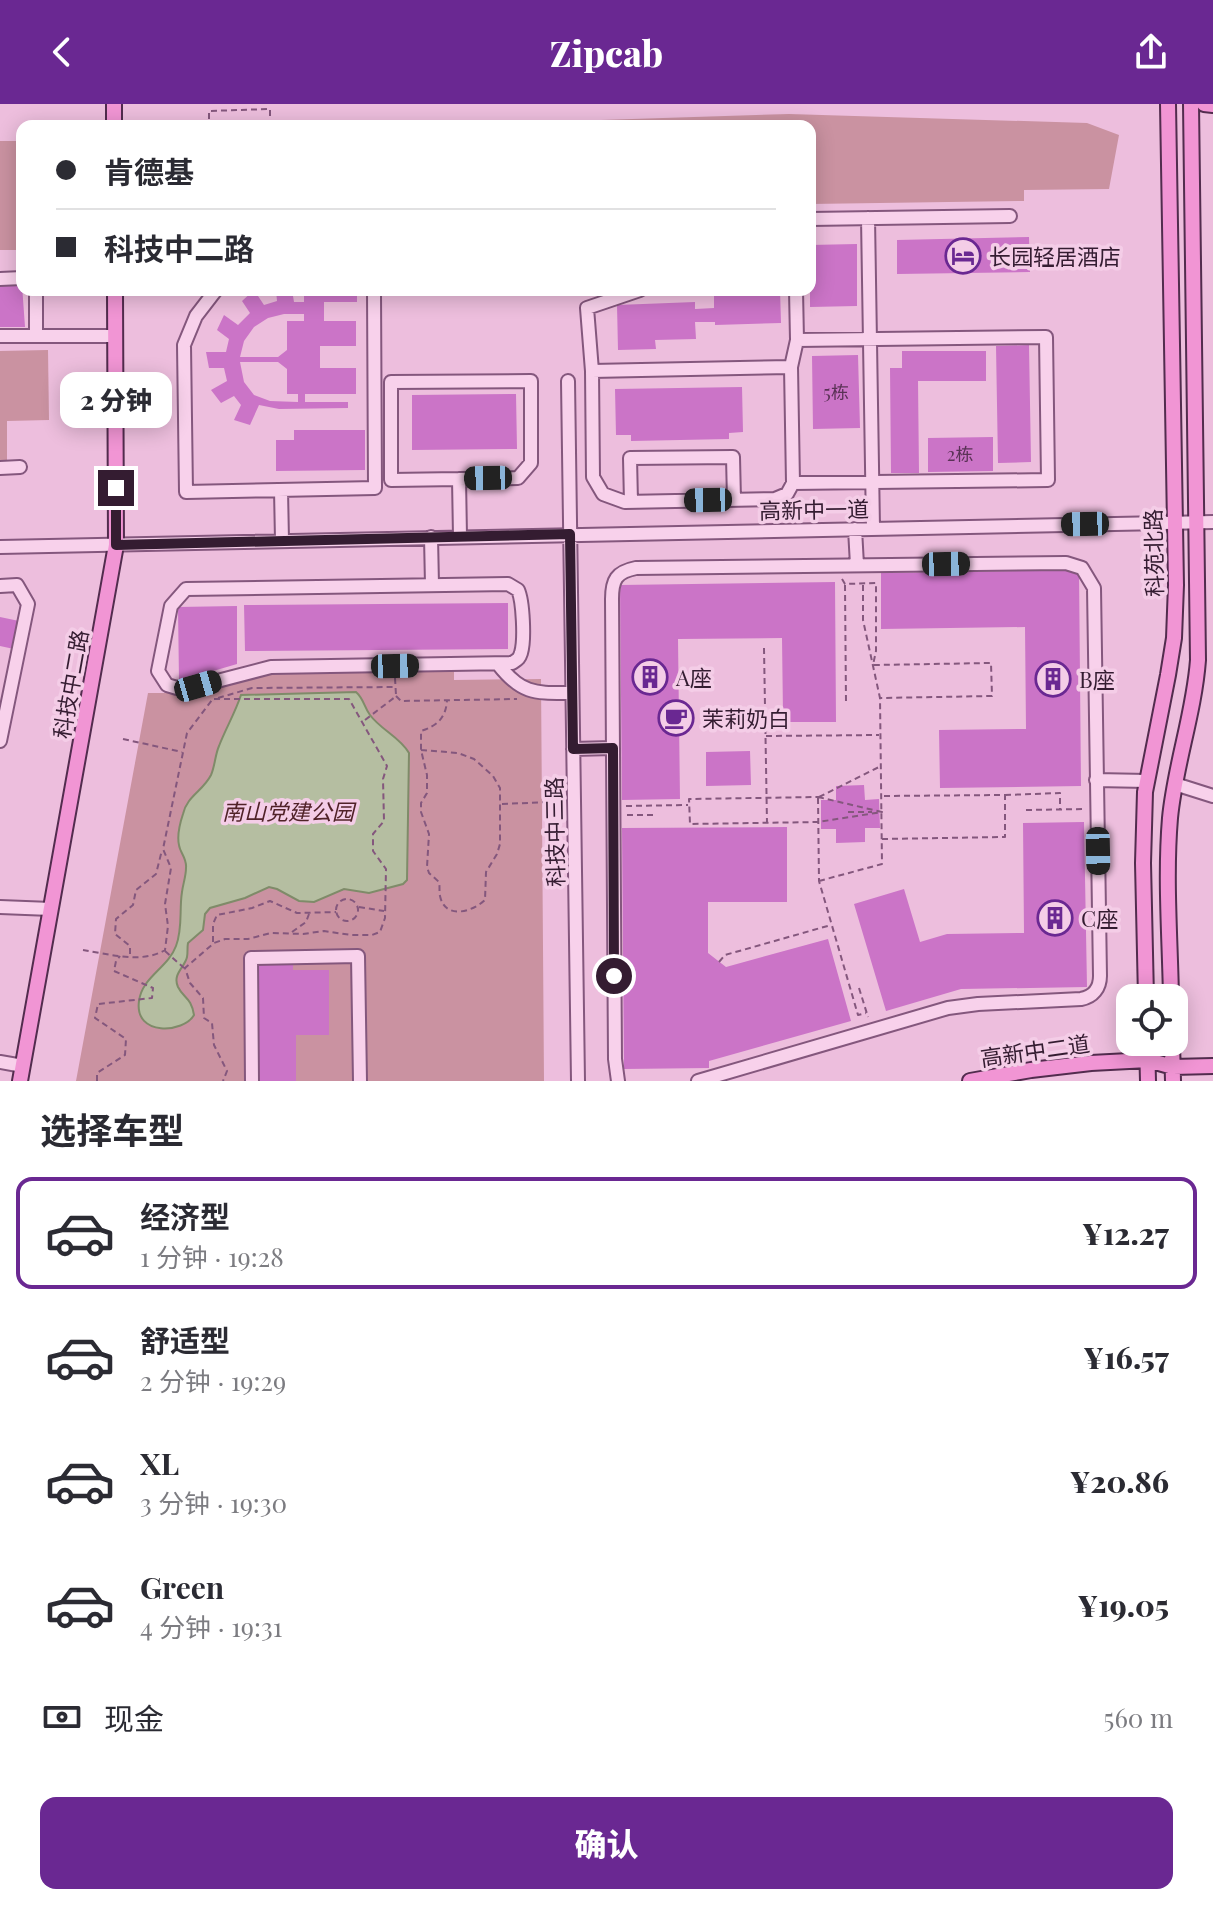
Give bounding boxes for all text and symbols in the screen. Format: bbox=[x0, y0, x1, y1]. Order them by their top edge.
text: Zipcab bbox=[550, 28, 663, 76]
icon: back bbox=[40, 30, 84, 74]
icon: share bbox=[1129, 30, 1173, 74]
text: 肯德基 bbox=[104, 151, 194, 191]
text: 科技中二路 bbox=[104, 228, 254, 268]
hotel icon: 长园轻居酒店 bbox=[944, 237, 982, 275]
place label: 长园轻居酒店 bbox=[989, 241, 1121, 271]
callout: 2 分钟 bbox=[60, 372, 172, 428]
house number: 5栋 bbox=[823, 380, 849, 404]
text: 2 分钟 bbox=[80, 382, 152, 417]
house number: 2栋 bbox=[947, 442, 973, 466]
car bbox=[464, 466, 512, 490]
route end bbox=[98, 470, 134, 506]
car bbox=[684, 488, 732, 512]
street label: 高新中一道 bbox=[759, 493, 869, 525]
street label: 科苑北路 bbox=[1137, 509, 1169, 597]
car bbox=[1061, 512, 1109, 536]
car bbox=[922, 552, 970, 576]
street label: 科技中二路 bbox=[46, 627, 94, 741]
car bbox=[371, 654, 419, 678]
building icon: A座 bbox=[631, 658, 669, 696]
building icon: B座 bbox=[1034, 660, 1072, 698]
place label: A座 bbox=[675, 662, 712, 692]
place label: B座 bbox=[1079, 664, 1115, 694]
car bbox=[172, 668, 224, 704]
cafe icon: 茉莉奶白 bbox=[657, 699, 695, 737]
place label: 茉莉奶白 bbox=[702, 703, 790, 733]
street label: 科技中三路 bbox=[538, 777, 570, 887]
park label: 南山党建公园 bbox=[222, 796, 357, 826]
car bbox=[1086, 827, 1110, 875]
building icon: C座 bbox=[1036, 899, 1074, 937]
place label: C座 bbox=[1081, 903, 1118, 933]
route start bbox=[596, 958, 632, 994]
map controls bbox=[1116, 984, 1188, 1056]
button: locate bbox=[1116, 984, 1188, 1056]
street label: 高新中二道 bbox=[978, 1027, 1092, 1073]
text: 选择车型 bbox=[40, 1105, 184, 1153]
text: 经济型 bbox=[140, 1196, 230, 1236]
icon: car bbox=[44, 1197, 116, 1269]
text: ¥12.27 bbox=[1082, 1213, 1169, 1253]
text: 1 分钟 · 19:28 bbox=[140, 1239, 284, 1274]
text: 舒适型 bbox=[140, 1320, 230, 1360]
icon: car bbox=[44, 1321, 116, 1393]
text: ¥16.57 bbox=[1083, 1337, 1169, 1377]
text: 2 分钟 · 19:29 bbox=[140, 1363, 286, 1398]
text: XL bbox=[140, 1443, 179, 1483]
icon: car bbox=[44, 1445, 116, 1517]
text: ¥20.86 bbox=[1070, 1461, 1169, 1501]
text: 3 分钟 · 19:30 bbox=[140, 1485, 287, 1520]
text: Green bbox=[140, 1567, 224, 1607]
icon: car bbox=[44, 1569, 116, 1641]
text: ¥19.05 bbox=[1077, 1585, 1169, 1625]
text: 4 分钟 · 19:31 bbox=[140, 1609, 282, 1644]
icon: cash bbox=[40, 1695, 84, 1739]
text: 现金 bbox=[104, 1698, 164, 1738]
text: 560 m bbox=[1104, 1700, 1173, 1735]
button: 确认 bbox=[40, 1797, 1173, 1889]

